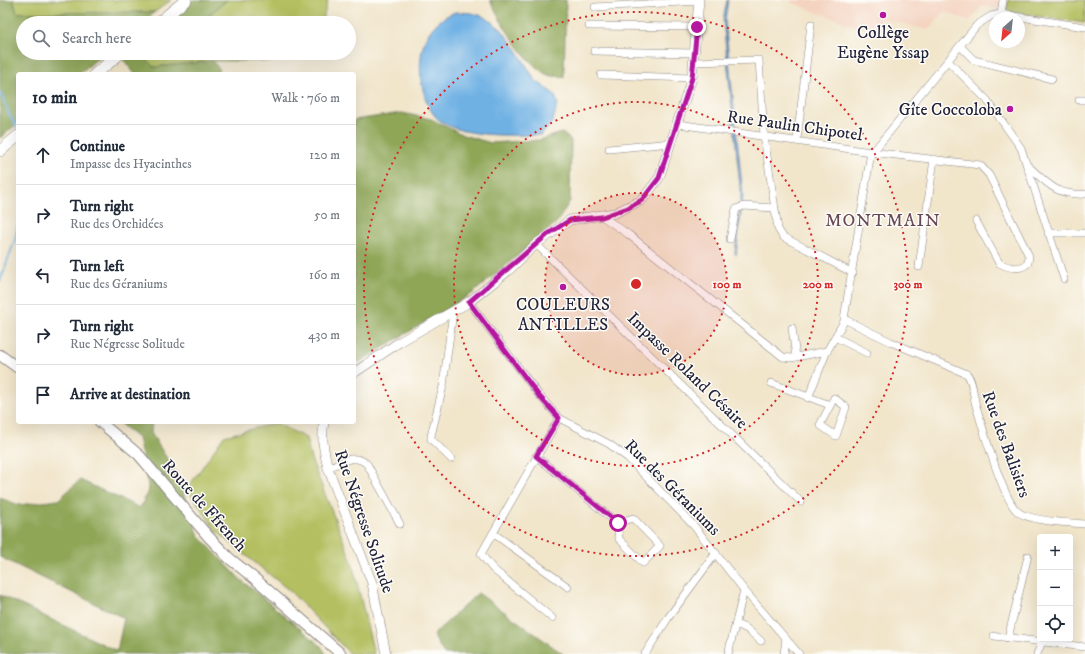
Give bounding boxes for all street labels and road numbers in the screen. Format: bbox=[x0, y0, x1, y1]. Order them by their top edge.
street label: Rue Paulin Chipotel bbox=[726, 106, 864, 146]
street label: Impasse Roland Césaire bbox=[622, 307, 752, 434]
street label: Rue des Balisiers bbox=[977, 388, 1036, 501]
street label: Rue des Géraniums bbox=[619, 435, 725, 541]
street label: Rue Négresse Solitude bbox=[329, 447, 399, 596]
street label: Route de Ffrench bbox=[157, 455, 252, 557]

